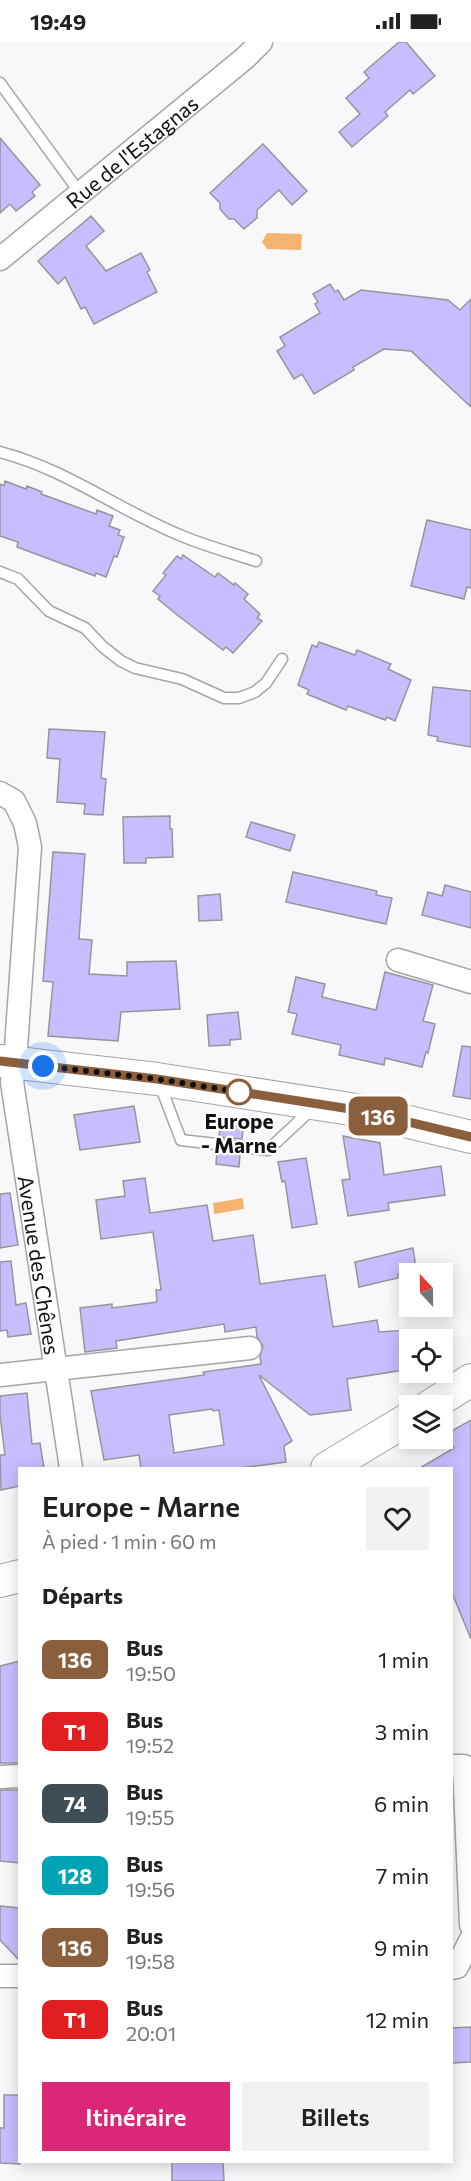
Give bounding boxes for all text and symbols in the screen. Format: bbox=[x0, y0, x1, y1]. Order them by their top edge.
text: 19:49 bbox=[30, 8, 86, 35]
street label: Rue de l'Estagnas bbox=[60, 90, 202, 213]
your location bbox=[28, 1051, 58, 1081]
marker: Europe - Marne bbox=[226, 1079, 252, 1105]
line badge: 136 bbox=[344, 1096, 412, 1136]
text: 136 bbox=[361, 1104, 395, 1129]
place label: Europe - Marne bbox=[201, 1108, 277, 1157]
street label: Avenue des Chênes bbox=[14, 1173, 66, 1356]
north arrow bbox=[399, 1263, 453, 1317]
map controls bbox=[399, 1263, 453, 1449]
button: locate bbox=[399, 1329, 453, 1383]
button: layers bbox=[399, 1395, 453, 1449]
button: heart bbox=[366, 1487, 429, 1550]
text: Europe - Marne bbox=[42, 1489, 240, 1523]
text: À pied · 1 min · 60 m bbox=[42, 1529, 216, 1553]
text: Départs bbox=[42, 1582, 123, 1609]
text: Bus bbox=[126, 1634, 163, 1661]
text: 1 min bbox=[378, 1646, 429, 1673]
text: 136 bbox=[58, 1647, 92, 1672]
text: 19:50 bbox=[126, 1661, 176, 1685]
text: Bus bbox=[126, 1706, 163, 1733]
text: 3 min bbox=[375, 1718, 429, 1745]
text: T1 bbox=[63, 1719, 87, 1744]
text: 19:52 bbox=[126, 1733, 174, 1757]
text: Bus bbox=[126, 1778, 163, 1805]
text: 6 min bbox=[374, 1790, 429, 1817]
text: 74 bbox=[63, 1791, 87, 1816]
text: 19:55 bbox=[126, 1805, 174, 1829]
text: Bus bbox=[126, 1850, 163, 1877]
text: 7 min bbox=[376, 1862, 429, 1889]
text: 128 bbox=[58, 1863, 92, 1888]
text: 19:56 bbox=[126, 1877, 175, 1901]
text: Bus bbox=[126, 1922, 163, 1949]
text: 9 min bbox=[374, 1934, 429, 1961]
text: 136 bbox=[58, 1935, 92, 1960]
text: 19:58 bbox=[126, 1949, 175, 1973]
text: Bus bbox=[126, 1994, 163, 2021]
text: 12 min bbox=[366, 2006, 429, 2033]
text: T1 bbox=[63, 2007, 87, 2032]
text: 20:01 bbox=[126, 2021, 176, 2045]
button: Itinéraire bbox=[42, 2082, 230, 2151]
button: Billets bbox=[242, 2082, 429, 2151]

